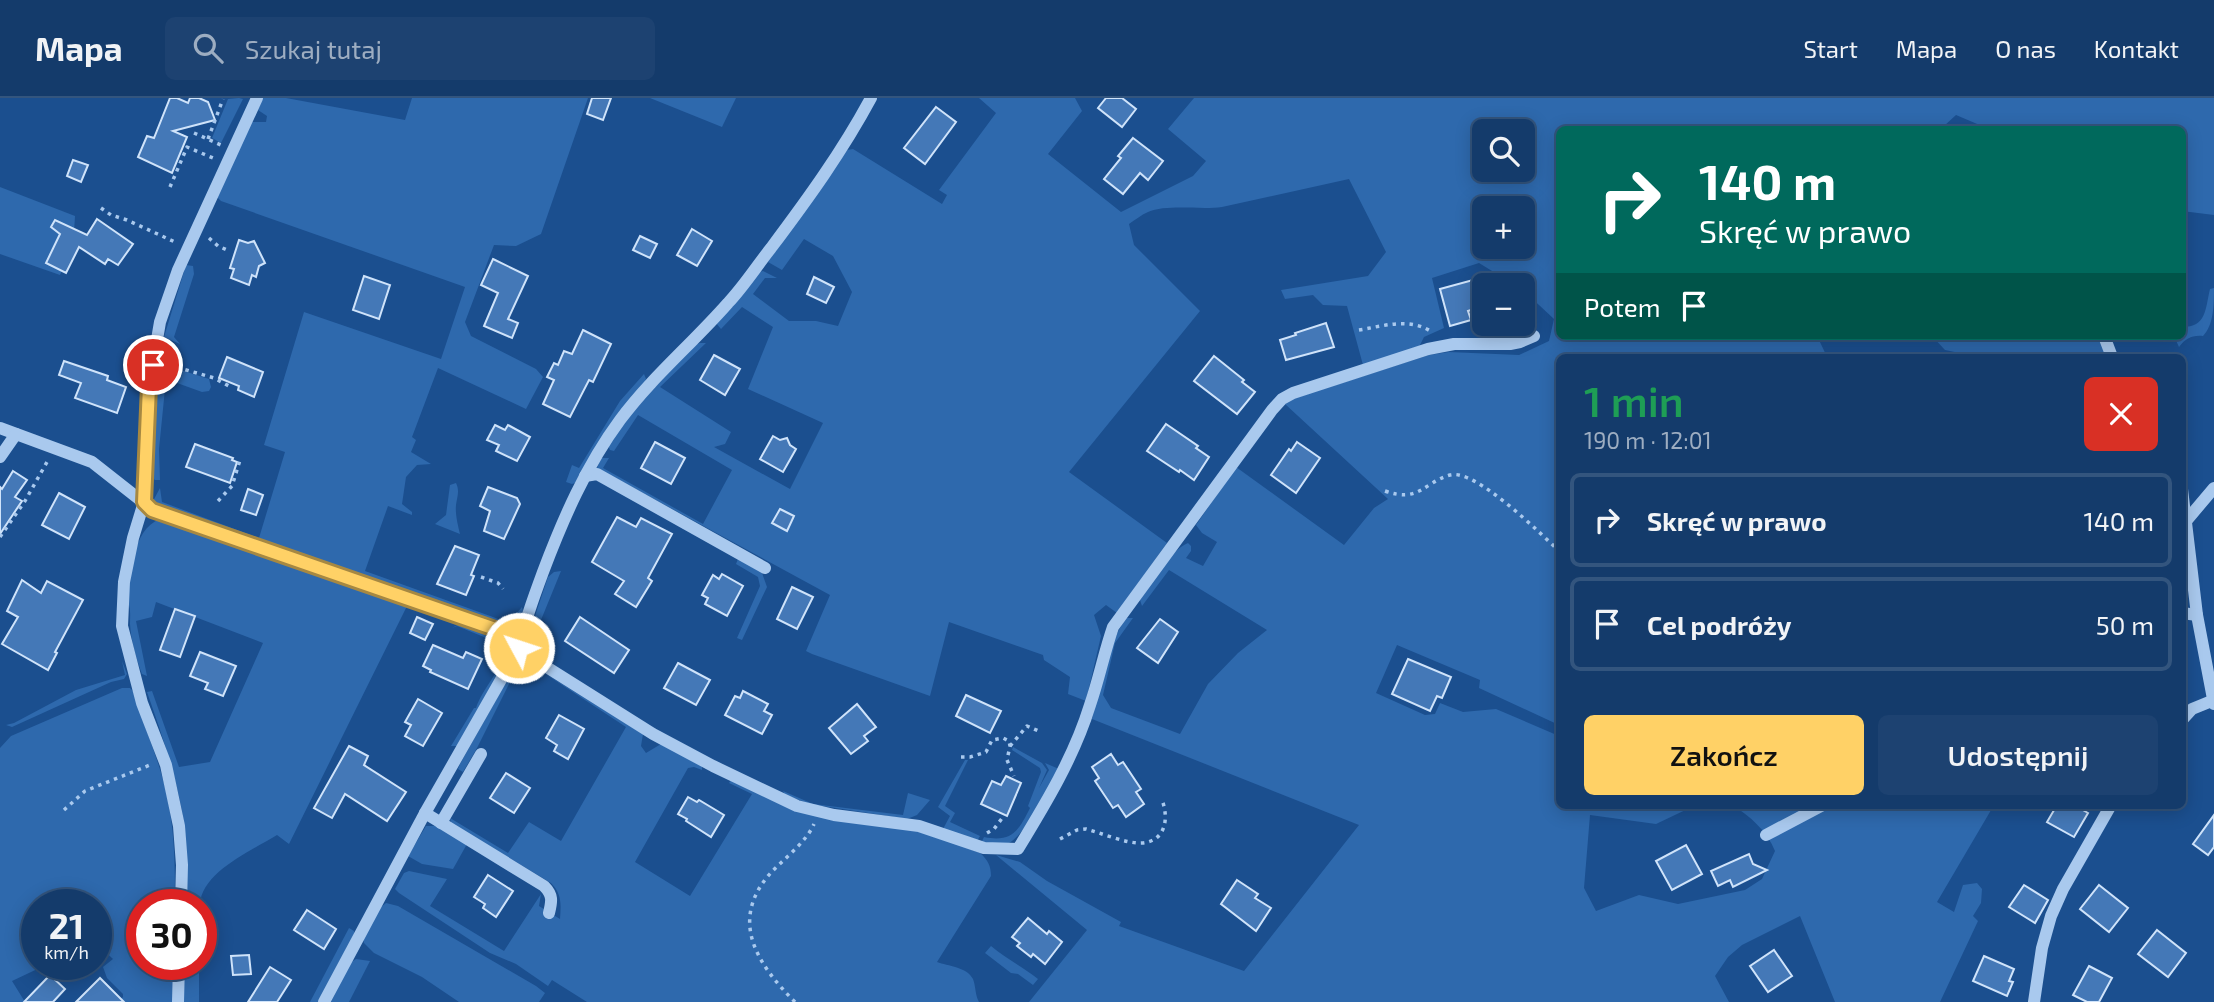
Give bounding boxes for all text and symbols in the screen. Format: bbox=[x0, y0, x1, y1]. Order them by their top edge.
search box bbox=[165, 17, 655, 80]
text: Mapa bbox=[35, 28, 123, 68]
icon: search bbox=[189, 29, 227, 67]
text: Szukaj tutaj bbox=[245, 33, 382, 64]
text: Start bbox=[1803, 34, 1858, 63]
text: Mapa bbox=[1896, 34, 1957, 63]
text: O nas bbox=[1995, 34, 2056, 63]
text: Kontakt bbox=[2094, 34, 2179, 63]
map controls bbox=[1472, 119, 1535, 336]
button: search bbox=[1472, 119, 1535, 182]
text: 140 m bbox=[1699, 151, 1836, 210]
icon: right bbox=[1584, 154, 1675, 245]
button: + bbox=[1472, 196, 1535, 259]
text: Skręć w prawo bbox=[1699, 211, 1911, 249]
button: − bbox=[1472, 273, 1535, 336]
icon: arrive bbox=[1675, 287, 1713, 325]
text: Potem bbox=[1584, 291, 1661, 322]
pin bbox=[123, 335, 183, 395]
icon: arrive bbox=[134, 346, 172, 384]
text: 1 min bbox=[1584, 375, 1684, 425]
button: close bbox=[2084, 377, 2158, 451]
text: 190 m · 12:01 bbox=[1584, 426, 1712, 454]
icon: right bbox=[1588, 501, 1626, 539]
text: Skręć w prawo bbox=[1647, 505, 1827, 536]
text: 140 m bbox=[2083, 505, 2154, 536]
icon: arrive bbox=[1588, 605, 1626, 643]
text: Cel podróży bbox=[1647, 609, 1792, 640]
text: 50 m bbox=[2096, 609, 2154, 640]
position arrow bbox=[482, 611, 556, 685]
button: Zakończ bbox=[1584, 715, 1864, 795]
button: Udostępnij bbox=[1878, 715, 2158, 795]
speed limit sign: 30 bbox=[126, 889, 217, 980]
text: 21 bbox=[49, 904, 84, 946]
text: km/h bbox=[44, 941, 89, 963]

